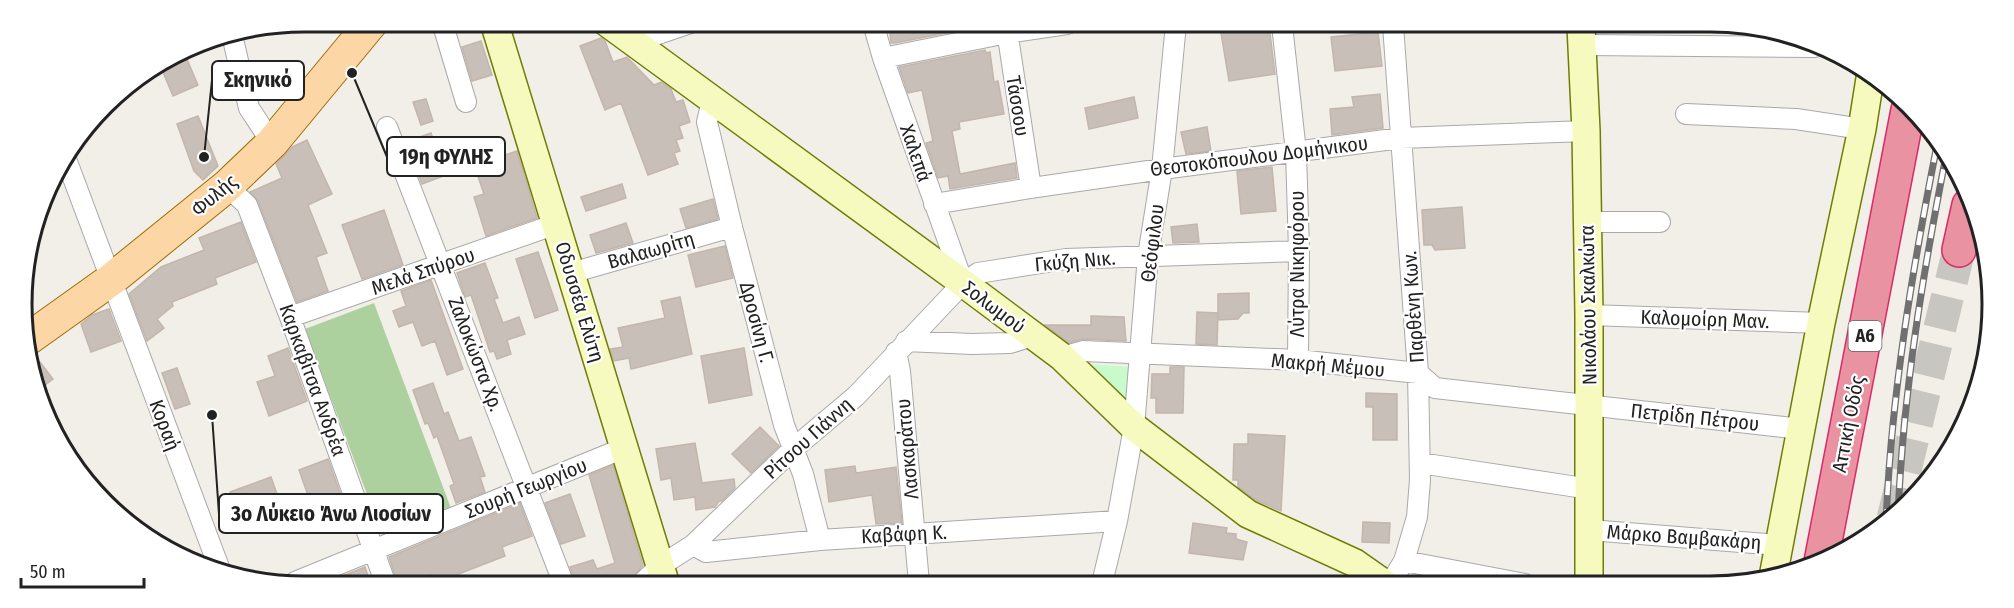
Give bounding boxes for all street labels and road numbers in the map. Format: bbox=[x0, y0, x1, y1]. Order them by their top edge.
street label: Τάσσου bbox=[1001, 74, 1035, 138]
street label: Χαλεπά bbox=[895, 121, 937, 185]
street label: Θεοτοκόπουλου Δομήνικου bbox=[1149, 131, 1369, 181]
street label: Φυλής bbox=[186, 169, 242, 221]
street label: Λύτρα Νικηφόρου bbox=[1285, 191, 1309, 337]
street label: Θεόφιλου bbox=[1135, 202, 1169, 284]
street label: Νικολάου Σκαλκώτα bbox=[1575, 225, 1601, 385]
street label: Βαλαωρίτη bbox=[605, 226, 697, 274]
street label: Οδυσσέα Ελύτη bbox=[550, 239, 610, 365]
street label: Μελά Σπύρου bbox=[368, 242, 478, 300]
street label: Γκύζη Νικ. bbox=[1034, 246, 1116, 276]
street label: Παρθένη Κων. bbox=[1397, 250, 1429, 364]
street label: Σολωμού bbox=[958, 275, 1030, 339]
street label: Δροσίνη Γ. bbox=[735, 279, 779, 365]
street label: Ζαλοκώστα Χρ. bbox=[443, 293, 509, 415]
street label: Καρκαβίτσα Ανδρέα bbox=[274, 301, 352, 459]
street label: Καλομοίρη Μαν. bbox=[1640, 305, 1770, 333]
road number: Α6 bbox=[1848, 321, 1882, 351]
street label: Μακρή Μέμου bbox=[1270, 348, 1386, 382]
street label: Αττική Οδός bbox=[1827, 373, 1869, 474]
street label: Ρίτσου Γιάννη bbox=[759, 392, 857, 484]
street label: Κοραή bbox=[144, 396, 186, 454]
street label: Λασκαράτου bbox=[891, 398, 923, 500]
street label: Πετρίδη Πέτρου bbox=[1629, 398, 1761, 436]
street label: Σουρή Γεωργίου bbox=[462, 453, 590, 523]
street label: Καβάφη Κ. bbox=[861, 520, 947, 548]
street label: Μάρκο Βαμβακάρη bbox=[1606, 520, 1762, 554]

